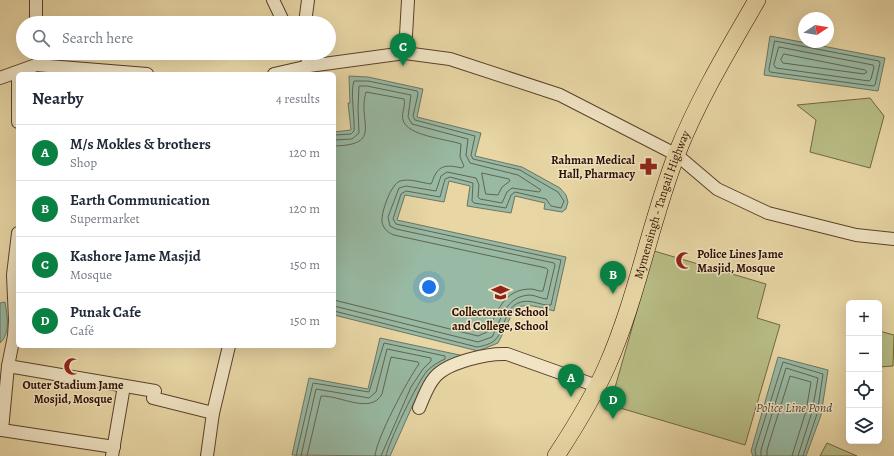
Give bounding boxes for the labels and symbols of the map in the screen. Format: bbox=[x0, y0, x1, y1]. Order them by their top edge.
north arrow bbox=[798, 12, 834, 48]
pin: C bbox=[390, 33, 416, 66]
street label: Mymensingh - Tangail Highway bbox=[630, 127, 694, 281]
place label: Rahman Medical Hall, Pharmacy bbox=[551, 152, 636, 182]
pharmacy icon: Rahman Medical Hall, Pharmacy bbox=[638, 157, 658, 177]
place label: Police Lines Jame Masjid, Mosque bbox=[697, 246, 784, 276]
mosque icon: Police Lines Jame Masjid, Mosque bbox=[674, 251, 694, 271]
pin: B bbox=[600, 261, 626, 294]
your location bbox=[419, 277, 439, 297]
school or university icon: Collectorate School and College, School bbox=[490, 283, 510, 303]
place label: Collectorate School and College, School bbox=[452, 304, 549, 334]
mosque icon: Outer Stadium Jame Mosjid, Mosque bbox=[63, 356, 83, 376]
pin: A bbox=[558, 364, 584, 397]
place label: Outer Stadium Jame Mosjid, Mosque bbox=[22, 377, 124, 407]
pin: D bbox=[600, 386, 626, 419]
water label: Police Line Pond bbox=[756, 399, 832, 416]

